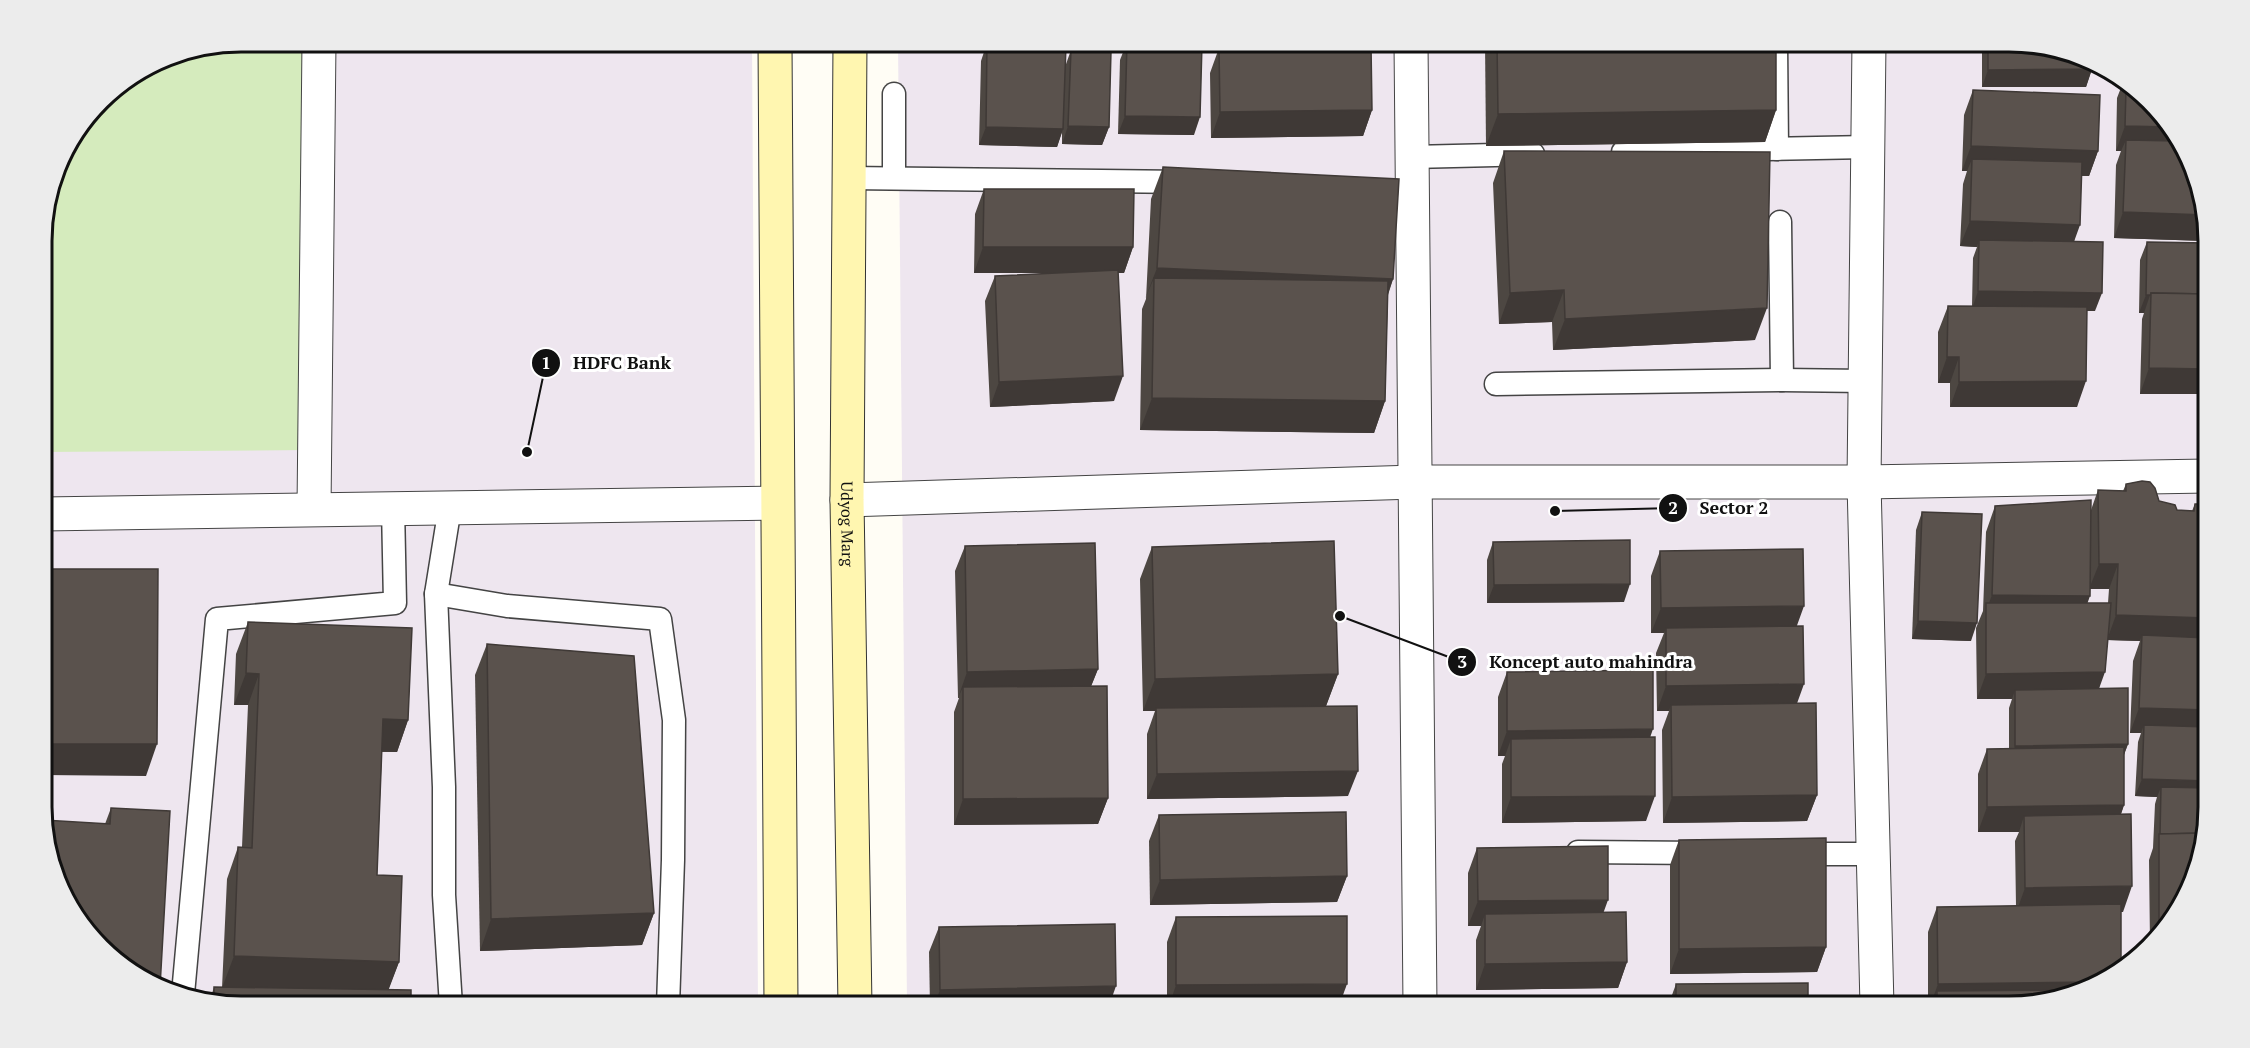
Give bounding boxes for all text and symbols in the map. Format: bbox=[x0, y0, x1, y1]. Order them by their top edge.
callout: HDFC Bank bbox=[531, 345, 683, 381]
text: 1 bbox=[541, 350, 551, 374]
text: HDFC Bank bbox=[573, 350, 671, 374]
street label: Udyog Marg bbox=[836, 481, 859, 567]
callout: Sector 2 bbox=[1658, 490, 1781, 526]
text: 2 bbox=[1668, 495, 1678, 519]
text: Sector 2 bbox=[1700, 495, 1768, 519]
callout: Koncept auto mahindra bbox=[1447, 644, 1705, 680]
text: 3 bbox=[1457, 649, 1467, 673]
text: Koncept auto mahindra bbox=[1489, 649, 1693, 673]

